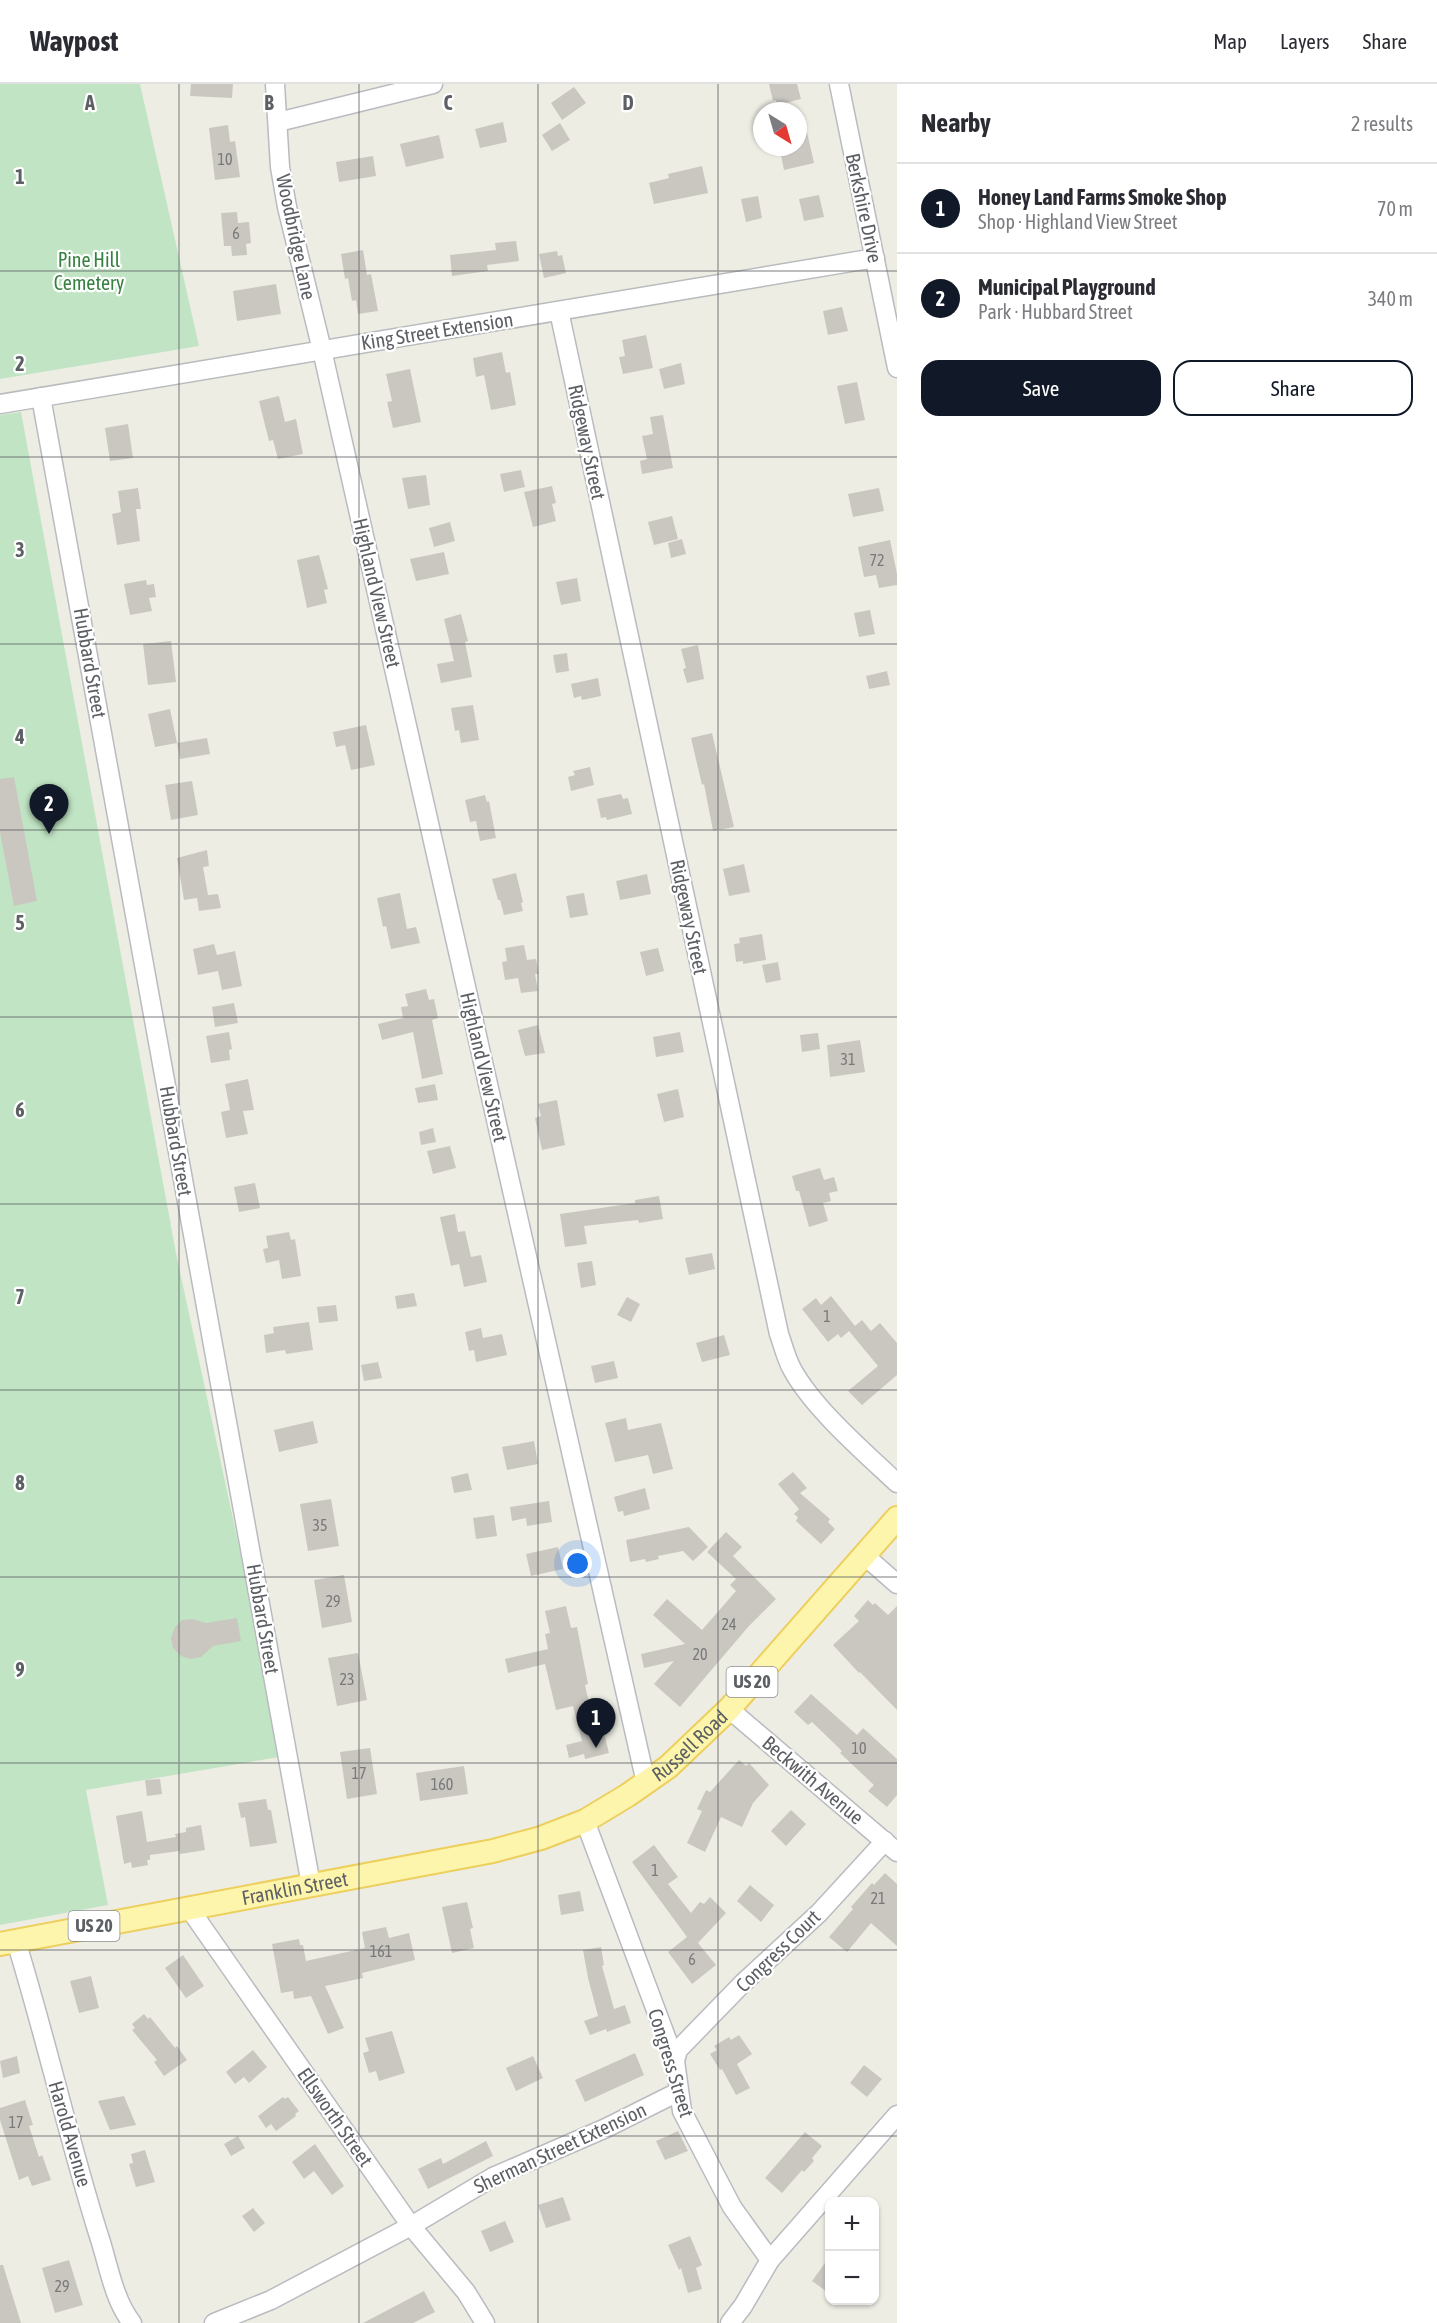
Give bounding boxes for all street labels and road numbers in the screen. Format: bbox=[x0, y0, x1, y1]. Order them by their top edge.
street label: Berkshire Drive bbox=[842, 151, 887, 265]
street label: Woodbridge Lane bbox=[272, 172, 321, 302]
street label: King Street Extension bbox=[359, 307, 515, 354]
street label: Ridgeway Street bbox=[564, 382, 611, 502]
street label: Highland View Street bbox=[349, 516, 406, 670]
street label: Hubbard Street bbox=[69, 606, 112, 720]
street label: Ridgeway Street bbox=[666, 857, 713, 977]
street label: Highland View Street bbox=[456, 990, 513, 1144]
street label: Hubbard Street bbox=[155, 1084, 198, 1198]
street label: Hubbard Street bbox=[242, 1562, 285, 1676]
road number: US 20 bbox=[726, 1667, 777, 1697]
street label: Russell Road bbox=[647, 1705, 732, 1786]
street label: Beckwith Avenue bbox=[758, 1731, 869, 1829]
street label: Franklin Street bbox=[240, 1867, 350, 1909]
street label: Congress Court bbox=[731, 1905, 825, 1996]
road number: US 20 bbox=[68, 1911, 119, 1941]
street label: Congress Street bbox=[644, 2006, 699, 2120]
street label: Ellsworth Street bbox=[293, 2063, 378, 2171]
street label: Harold Avenue bbox=[44, 2078, 97, 2189]
street label: Sherman Street Extension bbox=[470, 2097, 650, 2198]

